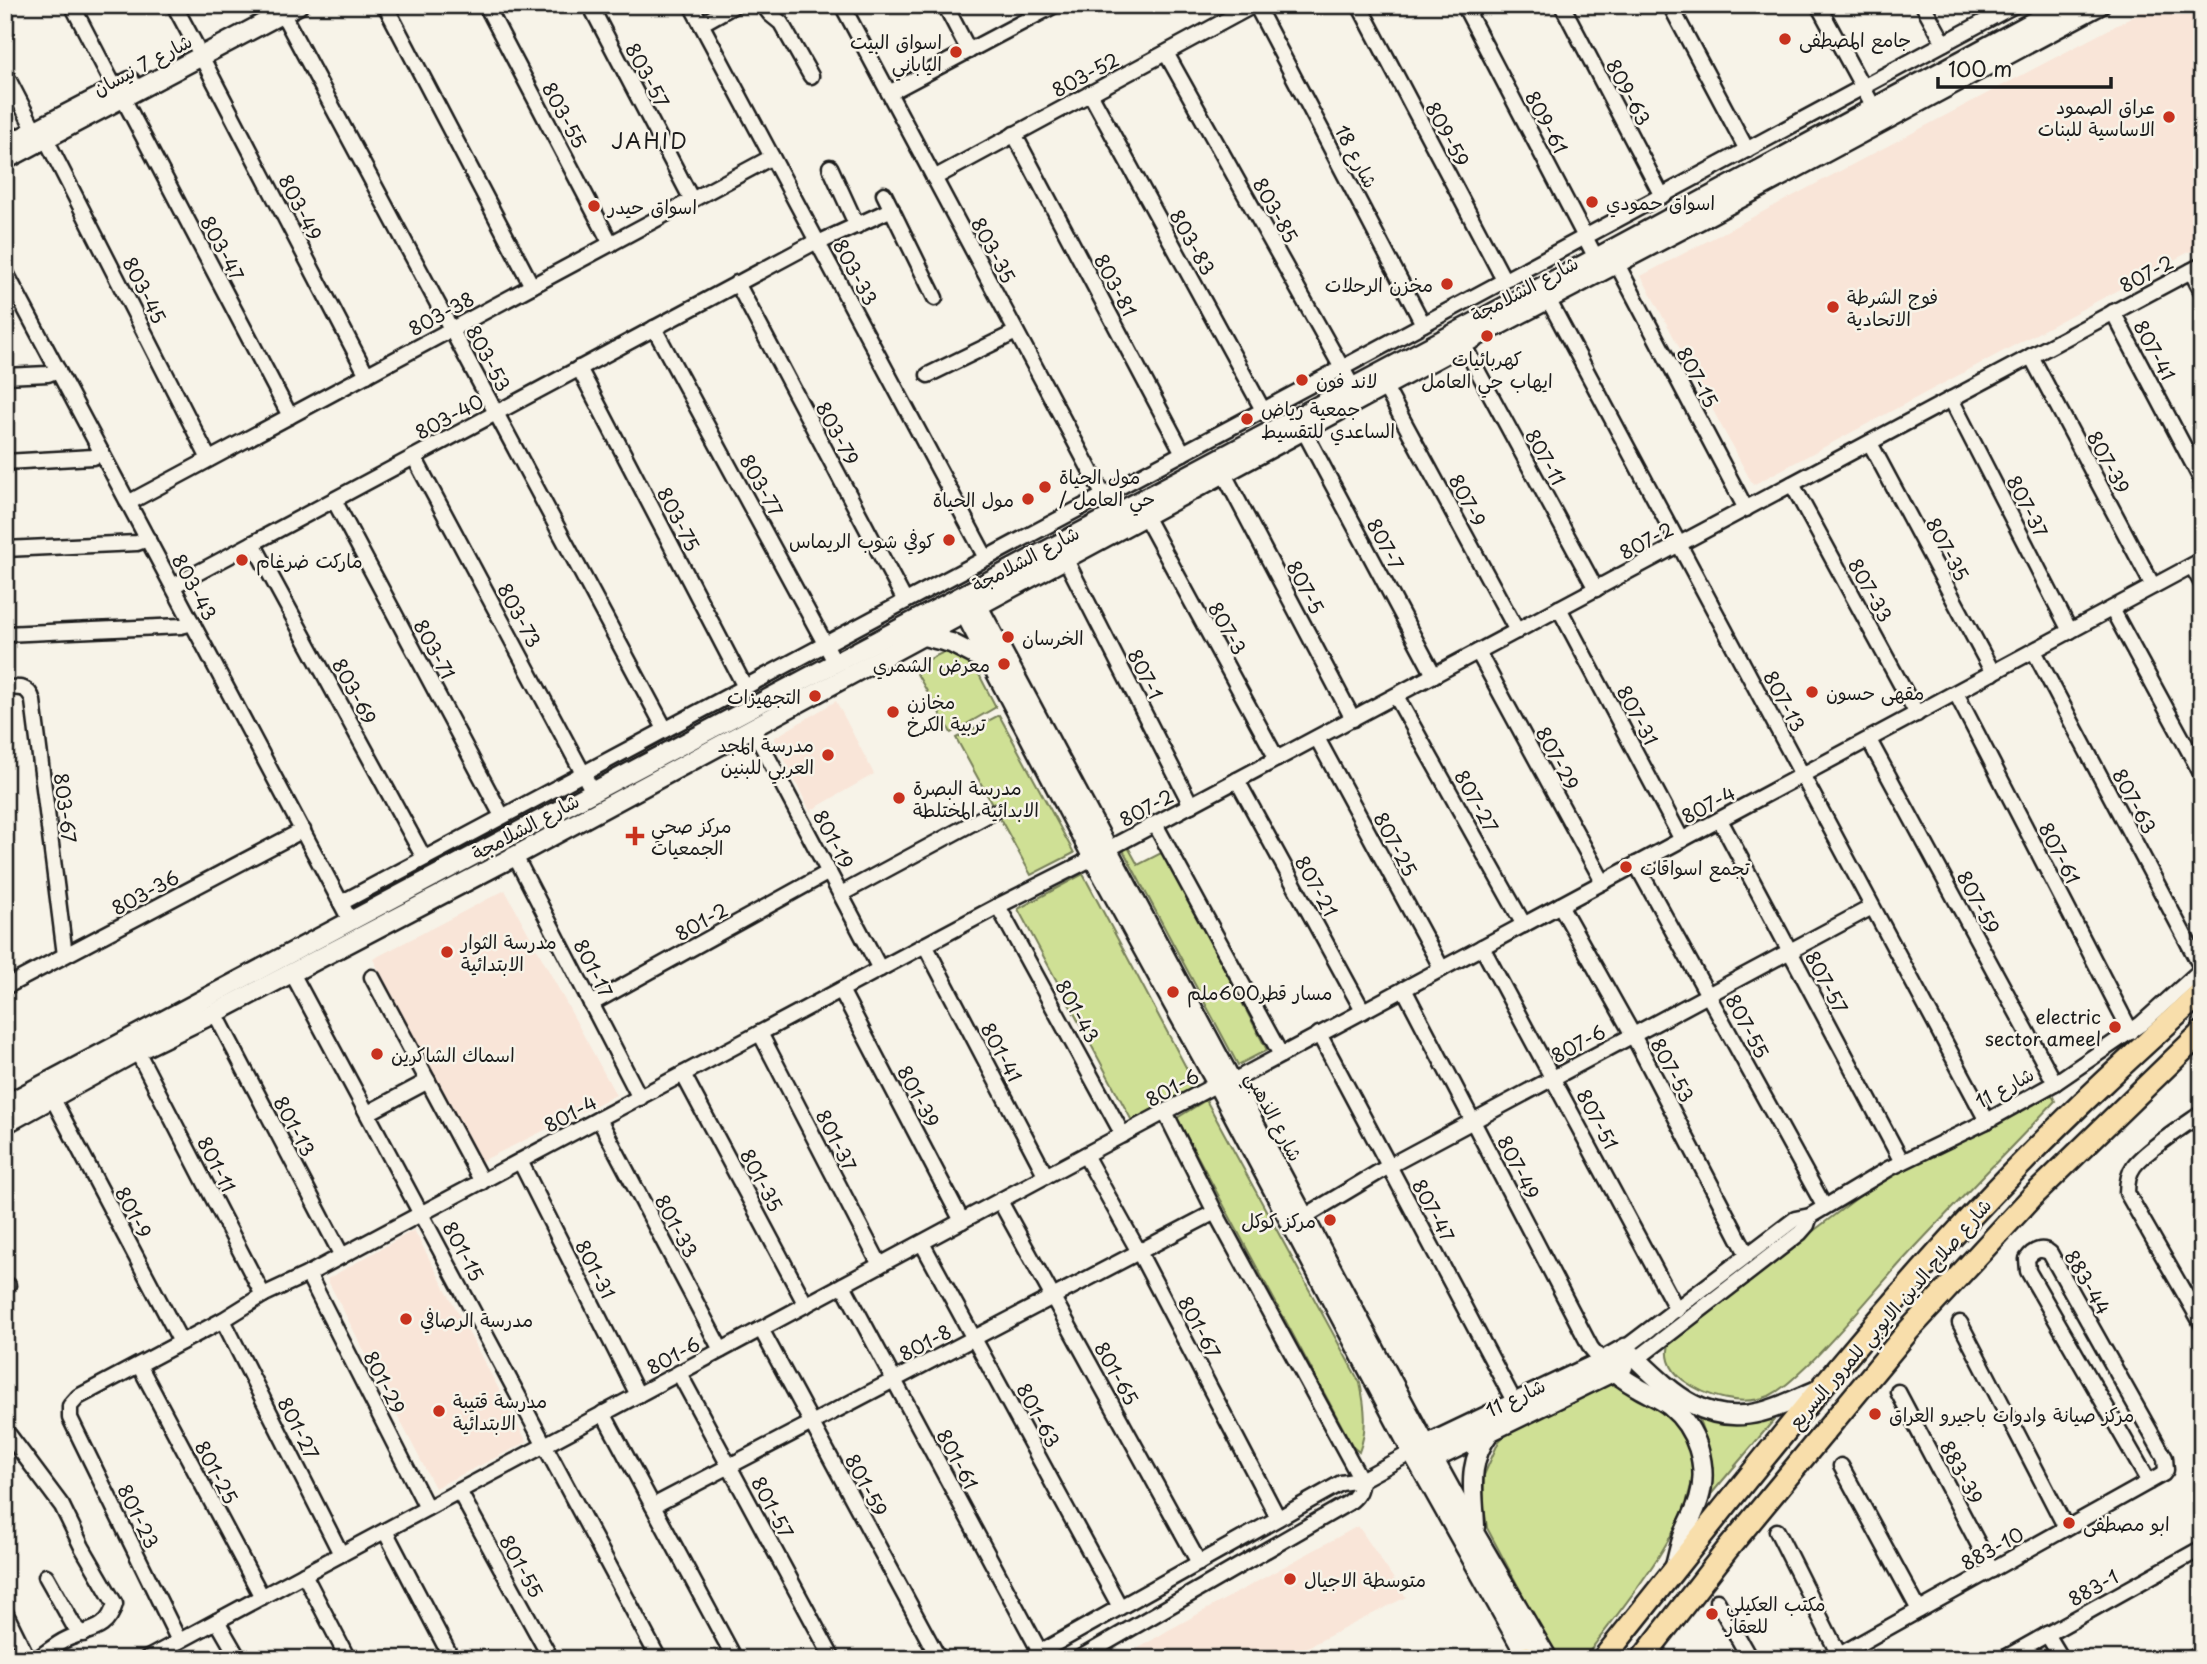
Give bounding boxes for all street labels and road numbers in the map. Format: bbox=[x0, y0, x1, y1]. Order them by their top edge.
street label: شارع 7 نيسان bbox=[88, 26, 197, 103]
street label: 803-57 bbox=[619, 38, 677, 113]
street label: 803-52 bbox=[1047, 45, 1123, 103]
street label: 809-63 bbox=[1600, 54, 1658, 130]
street label: 803-55 bbox=[536, 77, 594, 153]
street label: 809-61 bbox=[1519, 86, 1575, 158]
street label: 809-59 bbox=[1419, 97, 1477, 171]
street label: شارع 18 bbox=[1328, 120, 1385, 193]
street label: 803-49 bbox=[273, 169, 329, 245]
street label: 803-85 bbox=[1247, 172, 1305, 248]
street label: 803-83 bbox=[1164, 204, 1222, 280]
street label: 803-47 bbox=[194, 211, 252, 285]
street label: 803-35 bbox=[965, 212, 1023, 288]
street label: 803-33 bbox=[827, 234, 885, 310]
street label: 807-2 bbox=[2114, 247, 2178, 299]
street label: شارع الشلامجة bbox=[1465, 248, 1583, 329]
street label: 803-81 bbox=[1088, 249, 1144, 321]
street label: 803-45 bbox=[116, 252, 174, 328]
street label: 803-38 bbox=[403, 284, 479, 342]
street label: 807-41 bbox=[2127, 315, 2183, 385]
street label: 803-53 bbox=[460, 320, 518, 396]
street label: 807-15 bbox=[1670, 342, 1726, 412]
street label: 803-40 bbox=[410, 386, 488, 446]
street label: 803-79 bbox=[810, 396, 866, 470]
street label: 807-11 bbox=[1519, 424, 1573, 490]
street label: 807-39 bbox=[2081, 426, 2137, 498]
street label: 803-77 bbox=[733, 449, 791, 521]
street label: 807-9 bbox=[1443, 469, 1493, 531]
street label: 807-37 bbox=[2000, 470, 2056, 542]
street label: 803-75 bbox=[651, 482, 707, 556]
street label: 807-35 bbox=[1920, 512, 1976, 586]
street label: 807-7 bbox=[1361, 513, 1411, 575]
street label: 807-2 bbox=[1614, 514, 1678, 566]
street label: شارع الشلامجة bbox=[966, 518, 1084, 599]
street label: 803-43 bbox=[166, 549, 224, 625]
street label: 807-33 bbox=[1842, 553, 1900, 627]
street label: 807-5 bbox=[1280, 555, 1332, 619]
street label: 803-73 bbox=[491, 578, 549, 652]
street label: 807-3 bbox=[1202, 597, 1254, 659]
street label: 803-71 bbox=[408, 614, 462, 684]
street label: 807-1 bbox=[1121, 644, 1171, 704]
street label: 803-69 bbox=[326, 653, 384, 729]
street label: 807-13 bbox=[1757, 665, 1813, 737]
street label: 807-31 bbox=[1611, 680, 1665, 750]
street label: 807-29 bbox=[1530, 721, 1586, 795]
street label: 807-63 bbox=[2106, 764, 2164, 838]
street label: 807-27 bbox=[1448, 765, 1506, 838]
street label: 803-67 bbox=[48, 771, 84, 845]
street label: 807-4 bbox=[1676, 778, 1740, 830]
street label: 807-2 bbox=[1114, 781, 1178, 833]
street label: شارع الشلامجة bbox=[466, 786, 584, 867]
street label: 801-19 bbox=[807, 805, 861, 873]
street label: 807-25 bbox=[1367, 807, 1425, 881]
street label: 807-61 bbox=[2033, 817, 2087, 889]
street label: 807-21 bbox=[1289, 850, 1345, 922]
street label: 803-36 bbox=[106, 863, 184, 921]
street label: 807-59 bbox=[1951, 865, 2007, 939]
street label: 801-2 bbox=[670, 895, 732, 947]
street label: 801-17 bbox=[567, 934, 621, 1002]
street label: 807-57 bbox=[1799, 946, 1855, 1018]
street label: 801-43 bbox=[1049, 974, 1107, 1048]
street label: 807-55 bbox=[1719, 989, 1777, 1063]
street label: 801-41 bbox=[975, 1017, 1029, 1087]
street label: 807-6 bbox=[1546, 1017, 1610, 1069]
street label: 807-53 bbox=[1644, 1033, 1702, 1107]
street label: شارع 11 bbox=[1970, 1059, 2039, 1115]
street label: 801-39 bbox=[891, 1060, 947, 1132]
street label: 801-6 bbox=[1140, 1061, 1204, 1113]
street label: شارع الذهبي bbox=[1236, 1066, 1310, 1168]
street label: 807-51 bbox=[1570, 1084, 1626, 1154]
street label: 801-4 bbox=[539, 1087, 601, 1139]
street label: 801-13 bbox=[267, 1091, 323, 1161]
street label: 801-37 bbox=[810, 1105, 864, 1175]
street label: 807-49 bbox=[1491, 1130, 1547, 1204]
street label: 801-11 bbox=[191, 1131, 243, 1197]
street label: 801-35 bbox=[734, 1144, 790, 1216]
street label: 807-47 bbox=[1406, 1174, 1462, 1246]
street label: 801-9 bbox=[109, 1181, 159, 1243]
street label: 801-33 bbox=[649, 1189, 705, 1263]
street label: شارع صلاح الدين الايوبي للمرور السريع bbox=[1781, 1192, 2000, 1437]
street label: 801-15 bbox=[437, 1216, 491, 1286]
street label: 801-31 bbox=[569, 1235, 623, 1303]
street label: 883-44 bbox=[2058, 1244, 2118, 1320]
street label: 801-67 bbox=[1172, 1291, 1228, 1363]
street label: 801-8 bbox=[894, 1317, 956, 1367]
street label: 801-6 bbox=[641, 1329, 705, 1381]
street label: 801-65 bbox=[1088, 1336, 1146, 1410]
street label: 801-29 bbox=[357, 1346, 413, 1418]
street label: شارع 11 bbox=[1480, 1371, 1550, 1424]
street label: 801-63 bbox=[1010, 1378, 1068, 1452]
street label: 801-27 bbox=[271, 1392, 327, 1464]
street label: 801-61 bbox=[930, 1424, 986, 1494]
street label: 801-25 bbox=[189, 1435, 245, 1509]
street label: 883-39 bbox=[1934, 1435, 1990, 1509]
street label: 801-59 bbox=[839, 1449, 895, 1521]
street label: 801-57 bbox=[745, 1471, 801, 1543]
street label: 801-23 bbox=[111, 1479, 167, 1553]
street label: 883-10 bbox=[1956, 1519, 2028, 1577]
street label: 801-55 bbox=[493, 1530, 551, 1602]
street label: 883-1 bbox=[2063, 1562, 2123, 1612]

